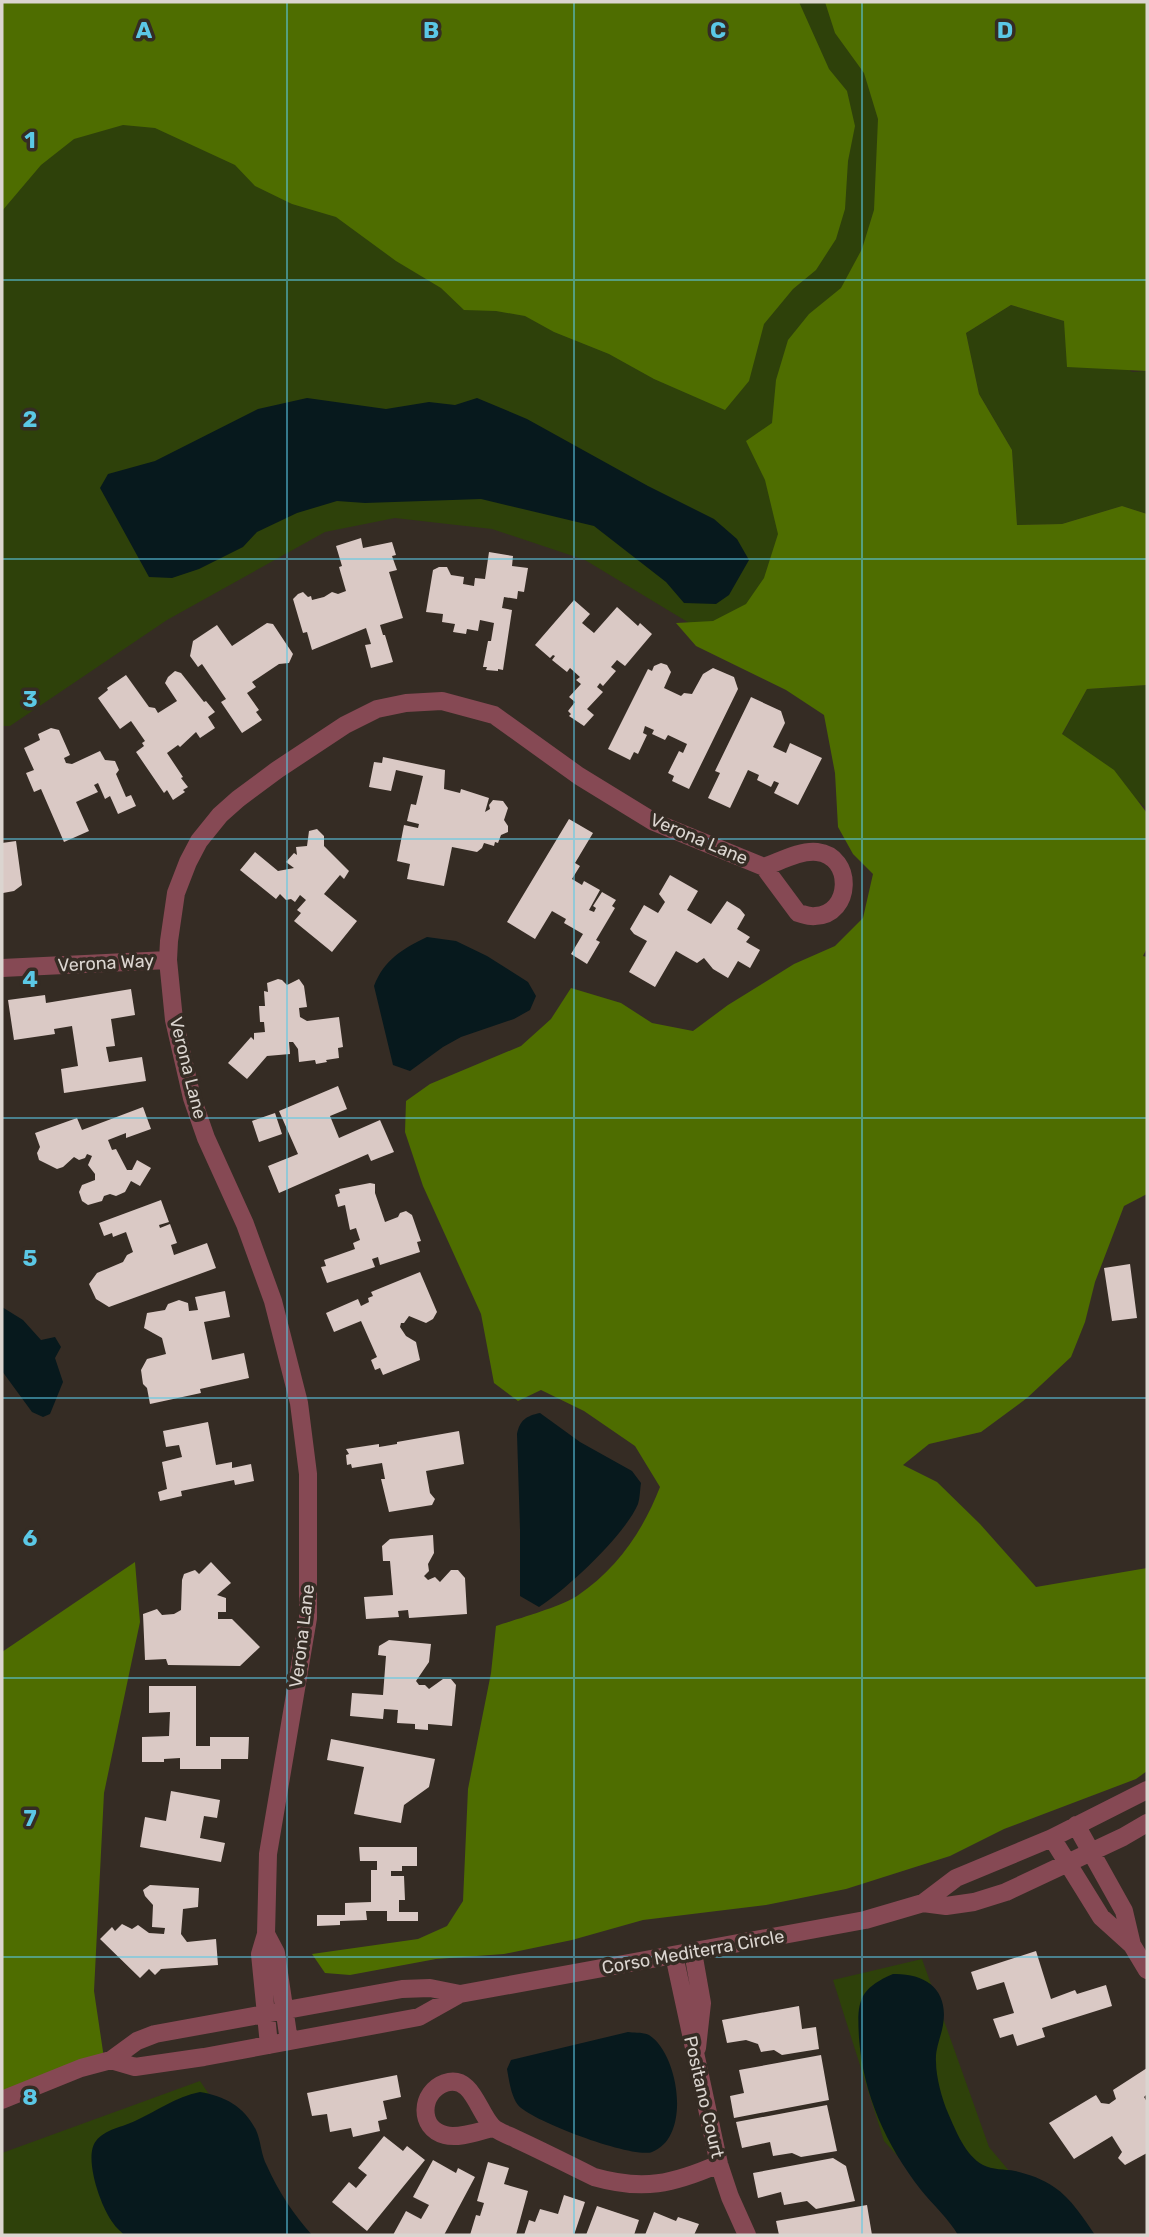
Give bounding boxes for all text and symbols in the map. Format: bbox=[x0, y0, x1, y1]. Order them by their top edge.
text: A bbox=[136, 16, 153, 44]
text: B bbox=[423, 16, 439, 44]
text: C bbox=[710, 16, 726, 44]
text: D bbox=[997, 16, 1013, 44]
text: 1 bbox=[24, 126, 36, 154]
text: 2 bbox=[23, 405, 37, 433]
text: 3 bbox=[22, 685, 38, 713]
street label: Verona Lane bbox=[647, 809, 751, 869]
street label: Verona Way bbox=[57, 949, 155, 977]
text: 4 bbox=[22, 965, 38, 993]
street label: Verona Lane bbox=[165, 1015, 211, 1121]
text: 5 bbox=[23, 1244, 38, 1272]
text: 6 bbox=[23, 1524, 38, 1552]
street label: Verona Lane bbox=[285, 1583, 319, 1689]
text: 7 bbox=[23, 1804, 37, 1832]
street label: Corso Mediterra Circle bbox=[600, 1925, 786, 1979]
street label: Positano Court bbox=[679, 2034, 729, 2160]
text: 8 bbox=[22, 2083, 38, 2111]

